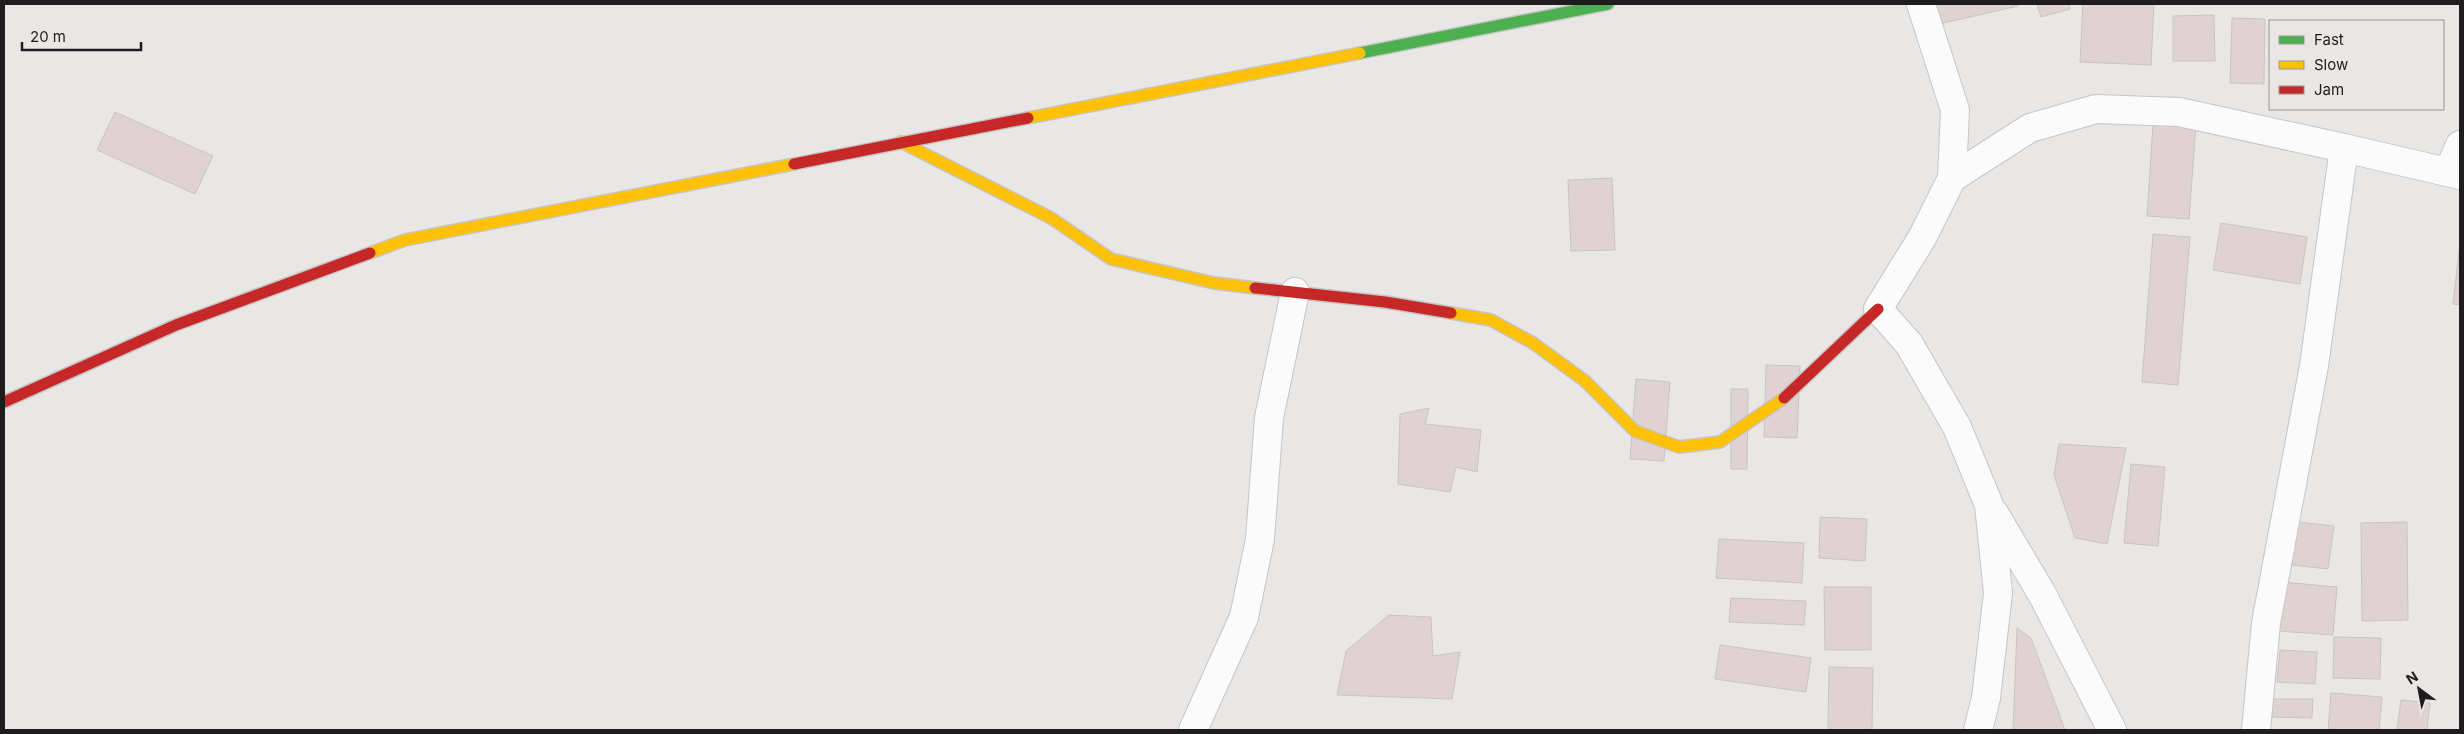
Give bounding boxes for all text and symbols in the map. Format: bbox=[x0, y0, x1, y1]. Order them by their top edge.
scale bar bbox=[22, 20, 141, 52]
legend bbox=[2269, 20, 2444, 110]
text: 20 m bbox=[30, 27, 66, 46]
text: Fast bbox=[2314, 30, 2344, 49]
text: Slow bbox=[2314, 55, 2348, 74]
text: Jam bbox=[2314, 80, 2344, 99]
north arrow bbox=[2394, 664, 2444, 714]
text: N bbox=[2403, 668, 2421, 688]

